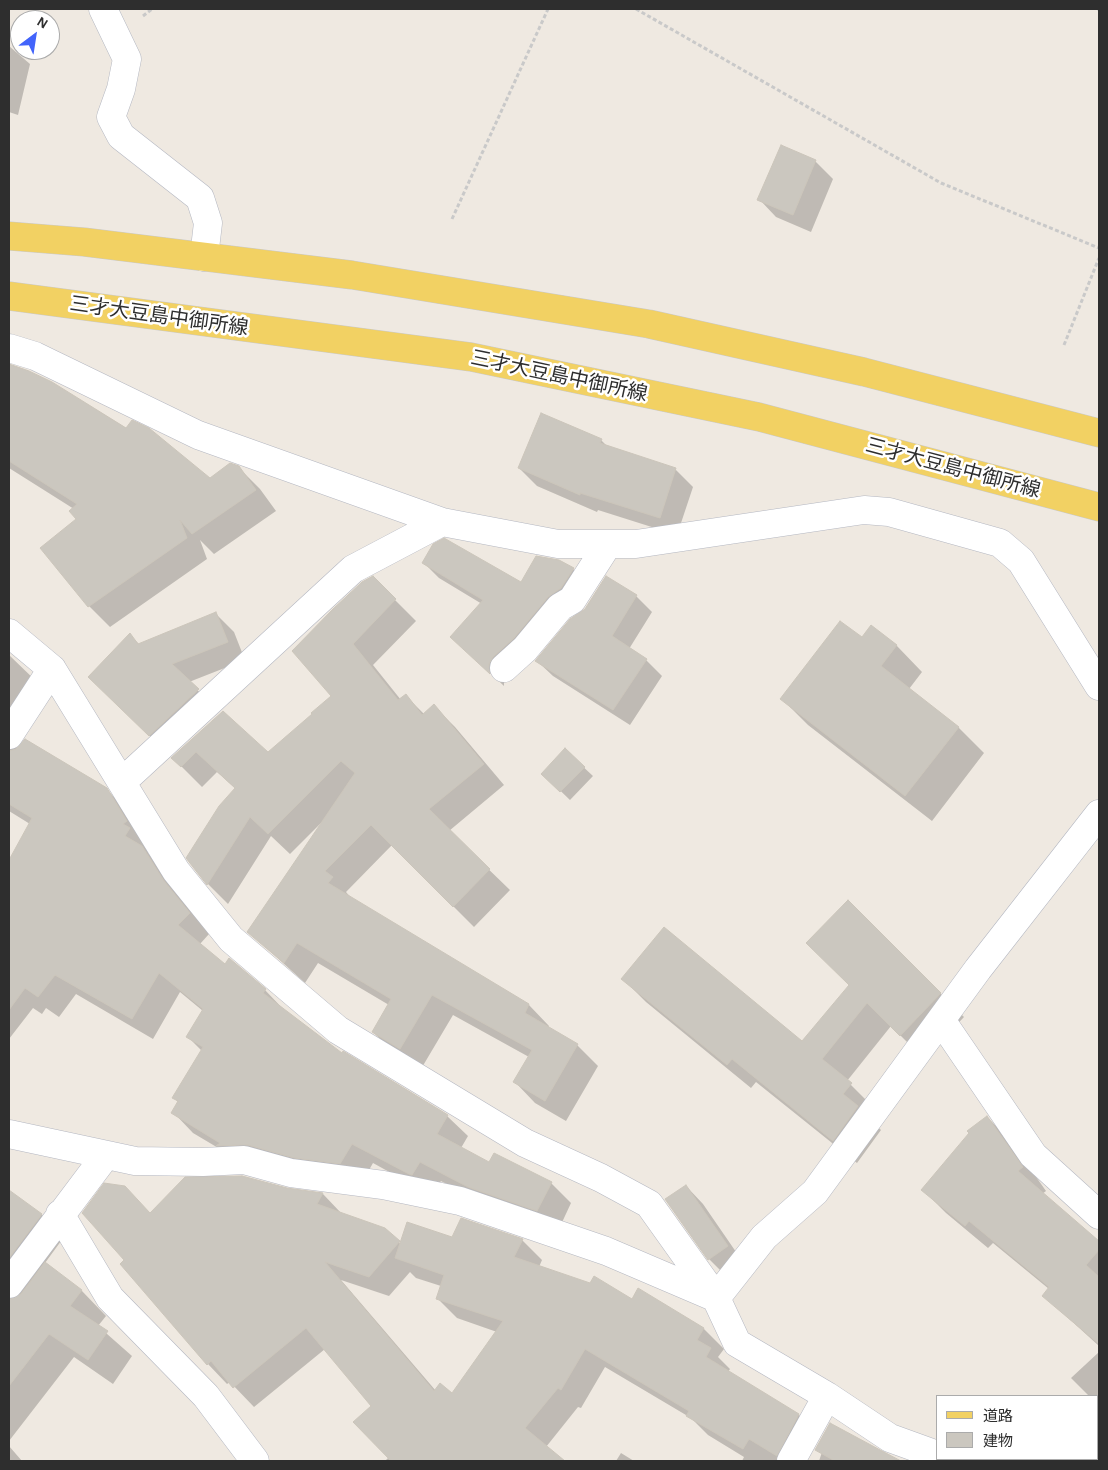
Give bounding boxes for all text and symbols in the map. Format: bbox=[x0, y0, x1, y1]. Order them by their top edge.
north arrow bbox=[10, 10, 60, 60]
text: N bbox=[34, 14, 50, 32]
street label: 三才大豆島中御所線 bbox=[68, 292, 250, 340]
street label: 三才大豆島中御所線 bbox=[468, 346, 650, 406]
street label: 三才大豆島中御所線 bbox=[863, 433, 1043, 503]
legend bbox=[936, 1395, 1098, 1460]
text: 道路 bbox=[983, 1409, 1013, 1424]
text: 建物 bbox=[983, 1434, 1013, 1449]

